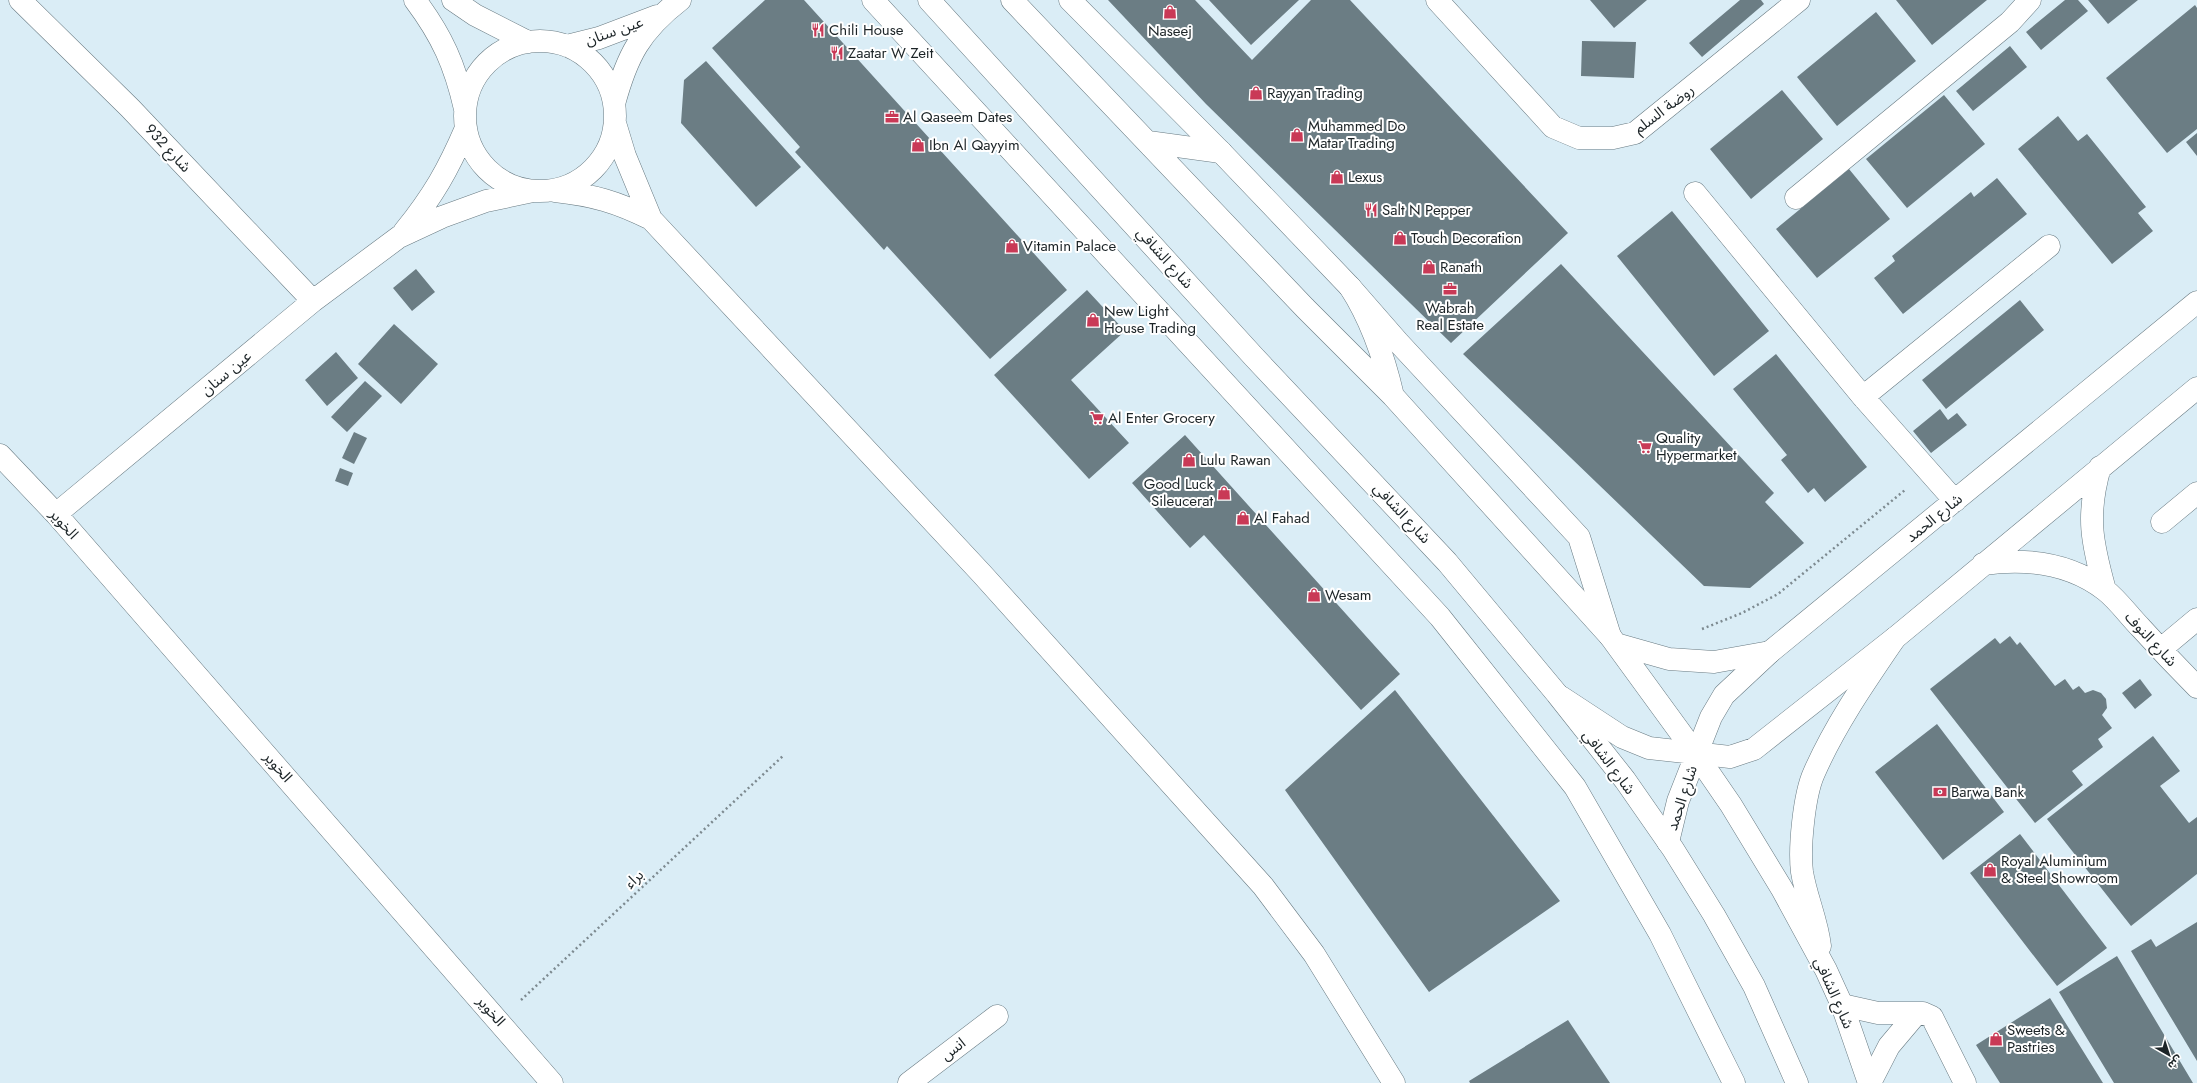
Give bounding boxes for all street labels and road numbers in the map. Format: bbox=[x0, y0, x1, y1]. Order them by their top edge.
street label: عين سنان bbox=[582, 11, 646, 51]
street label: روضة السلم bbox=[1629, 79, 1699, 139]
street label: شارع 932 bbox=[139, 119, 196, 178]
street label: شارع الشافي bbox=[1131, 222, 1199, 294]
street label: عين سنان bbox=[196, 345, 256, 401]
street label: شارع الشافي bbox=[1367, 478, 1436, 549]
street label: شارع الحمد bbox=[1901, 488, 1968, 549]
street label: الخوير bbox=[44, 503, 84, 544]
street label: شارع النوف bbox=[2119, 607, 2182, 672]
street label: شارع الشافي bbox=[1577, 725, 1641, 800]
street label: الخوير bbox=[258, 746, 298, 787]
street label: شارع الحمد bbox=[1661, 762, 1704, 834]
street label: براء bbox=[619, 864, 649, 894]
street label: شارع الشافي bbox=[1808, 954, 1860, 1033]
street label: الخوير bbox=[471, 990, 511, 1031]
street label: انس bbox=[936, 1032, 970, 1066]

